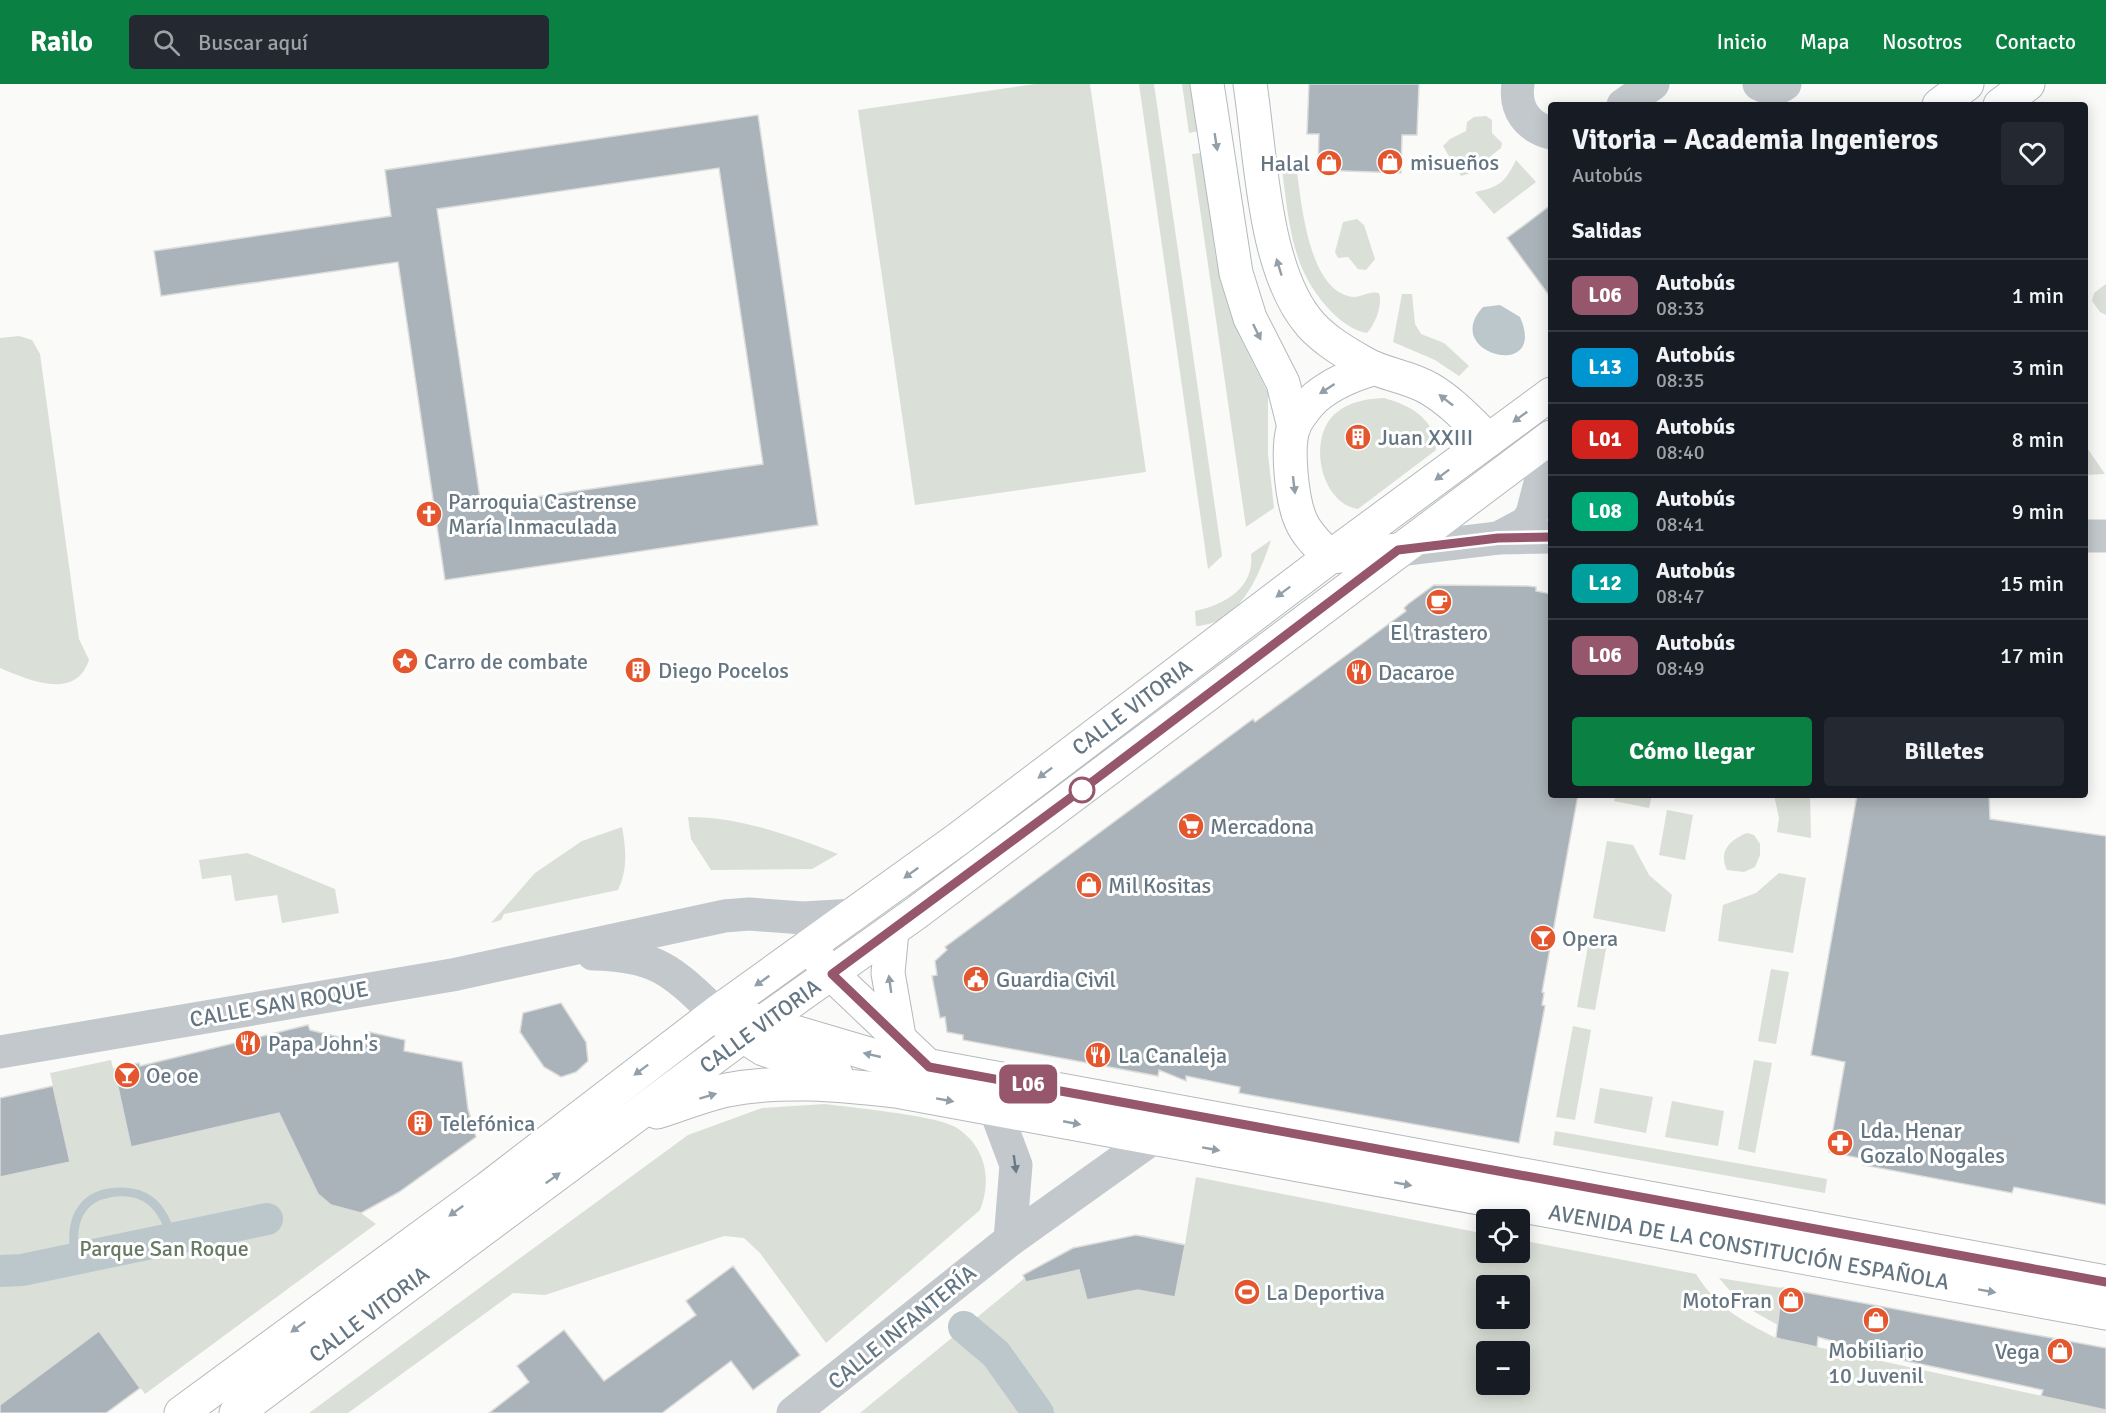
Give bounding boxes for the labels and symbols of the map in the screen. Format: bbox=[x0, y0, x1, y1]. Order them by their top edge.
one-way arrow bbox=[1211, 133, 1220, 152]
shop icon: misueños bbox=[1375, 147, 1405, 177]
shop icon: Halal bbox=[1314, 148, 1344, 178]
place label: misueños bbox=[1410, 149, 1499, 176]
place label: Halal bbox=[1260, 150, 1310, 177]
one-way arrow bbox=[1274, 258, 1283, 276]
one-way arrow bbox=[1252, 323, 1262, 340]
one-way arrow bbox=[1319, 384, 1335, 395]
one-way arrow bbox=[1438, 394, 1454, 407]
one-way arrow bbox=[1512, 411, 1528, 423]
building icon: Juan XXIII bbox=[1343, 422, 1373, 452]
place label: Juan XXIII bbox=[1378, 424, 1473, 451]
one-way arrow bbox=[1434, 468, 1450, 481]
one-way arrow bbox=[1289, 476, 1298, 495]
place label: Parroquia Castrense María Inmaculada bbox=[448, 488, 637, 540]
church icon: Parroquia Castrense María Inmaculada bbox=[414, 499, 444, 529]
one-way arrow bbox=[1276, 586, 1292, 598]
cafe icon: El trastero bbox=[1424, 587, 1454, 617]
place label: El trastero bbox=[1390, 619, 1488, 646]
place icon: Carro de combate bbox=[390, 646, 420, 676]
place label: Carro de combate bbox=[424, 648, 588, 675]
street label: CALLE VITORIA bbox=[1067, 653, 1198, 761]
building icon: Diego Pocelos bbox=[623, 655, 653, 685]
place label: Diego Pocelos bbox=[658, 657, 789, 684]
restaurant icon: Dacaroe bbox=[1344, 657, 1374, 687]
place label: Dacaroe bbox=[1378, 659, 1455, 686]
one-way arrow bbox=[1037, 767, 1052, 779]
unlabelled marker bbox=[1069, 777, 1095, 803]
supermarket icon: Mercadona bbox=[1176, 811, 1206, 841]
place label: Mercadona bbox=[1210, 813, 1314, 840]
one-way arrow bbox=[903, 867, 919, 879]
shop icon: Mil Kositas bbox=[1074, 870, 1104, 900]
place label: Mil Kositas bbox=[1108, 872, 1211, 899]
bar icon: Opera bbox=[1528, 923, 1558, 953]
place label: Opera bbox=[1562, 925, 1618, 952]
public building icon: Guardia Civil bbox=[961, 964, 991, 994]
place label: Guardia Civil bbox=[996, 966, 1116, 993]
street label: CALLE VITORIA bbox=[694, 973, 826, 1079]
one-way arrow bbox=[755, 974, 770, 986]
one-way arrow bbox=[885, 974, 894, 993]
street label: CALLE SAN ROQUE bbox=[188, 975, 370, 1033]
restaurant icon: Papa John's bbox=[233, 1028, 263, 1058]
place label: Papa John's bbox=[268, 1030, 378, 1057]
restaurant icon: La Canaleja bbox=[1083, 1040, 1113, 1070]
place label: La Canaleja bbox=[1118, 1042, 1227, 1069]
one-way arrow bbox=[863, 1050, 881, 1060]
bar icon: Oe oe bbox=[112, 1060, 142, 1090]
place label: Oe oe bbox=[146, 1062, 199, 1089]
one-way arrow bbox=[634, 1064, 650, 1076]
line badge: L06 bbox=[994, 1064, 1062, 1104]
one-way arrow bbox=[699, 1091, 717, 1100]
one-way arrow bbox=[936, 1096, 955, 1105]
building icon: Telefónica bbox=[405, 1108, 435, 1138]
place label: Telefónica bbox=[440, 1110, 535, 1137]
place label: Lda. Henar Gozalo Nogales bbox=[1860, 1117, 2005, 1169]
one-way arrow bbox=[1062, 1119, 1081, 1128]
pharmacy icon: Lda. Henar Gozalo Nogales bbox=[1825, 1128, 1855, 1158]
one-way arrow bbox=[1202, 1145, 1221, 1154]
one-way arrow bbox=[1010, 1154, 1020, 1173]
one-way arrow bbox=[545, 1172, 561, 1184]
one-way arrow bbox=[1393, 1180, 1412, 1189]
street label: AVENIDA DE LA CONSTITUCIÓN ESPAÑOLA bbox=[1547, 1198, 1952, 1296]
one-way arrow bbox=[448, 1205, 463, 1217]
park label: Parque San Roque bbox=[79, 1235, 249, 1262]
street label: CALLE INFANTERÍA bbox=[822, 1259, 982, 1395]
street label: CALLE VITORIA bbox=[304, 1260, 435, 1368]
sports icon: La Deportiva bbox=[1232, 1277, 1262, 1307]
place label: La Deportiva bbox=[1266, 1279, 1385, 1306]
shop icon: MotoFran bbox=[1776, 1285, 1806, 1315]
place label: MotoFran bbox=[1682, 1287, 1772, 1314]
one-way arrow bbox=[1978, 1287, 1997, 1296]
shop icon: Mobiliario 10 Juvenil bbox=[1861, 1305, 1891, 1335]
one-way arrow bbox=[291, 1321, 307, 1333]
shop icon: Vega bbox=[2045, 1336, 2075, 1366]
place label: Mobiliario 10 Juvenil bbox=[1828, 1337, 1924, 1389]
place label: Vega bbox=[1995, 1338, 2040, 1365]

